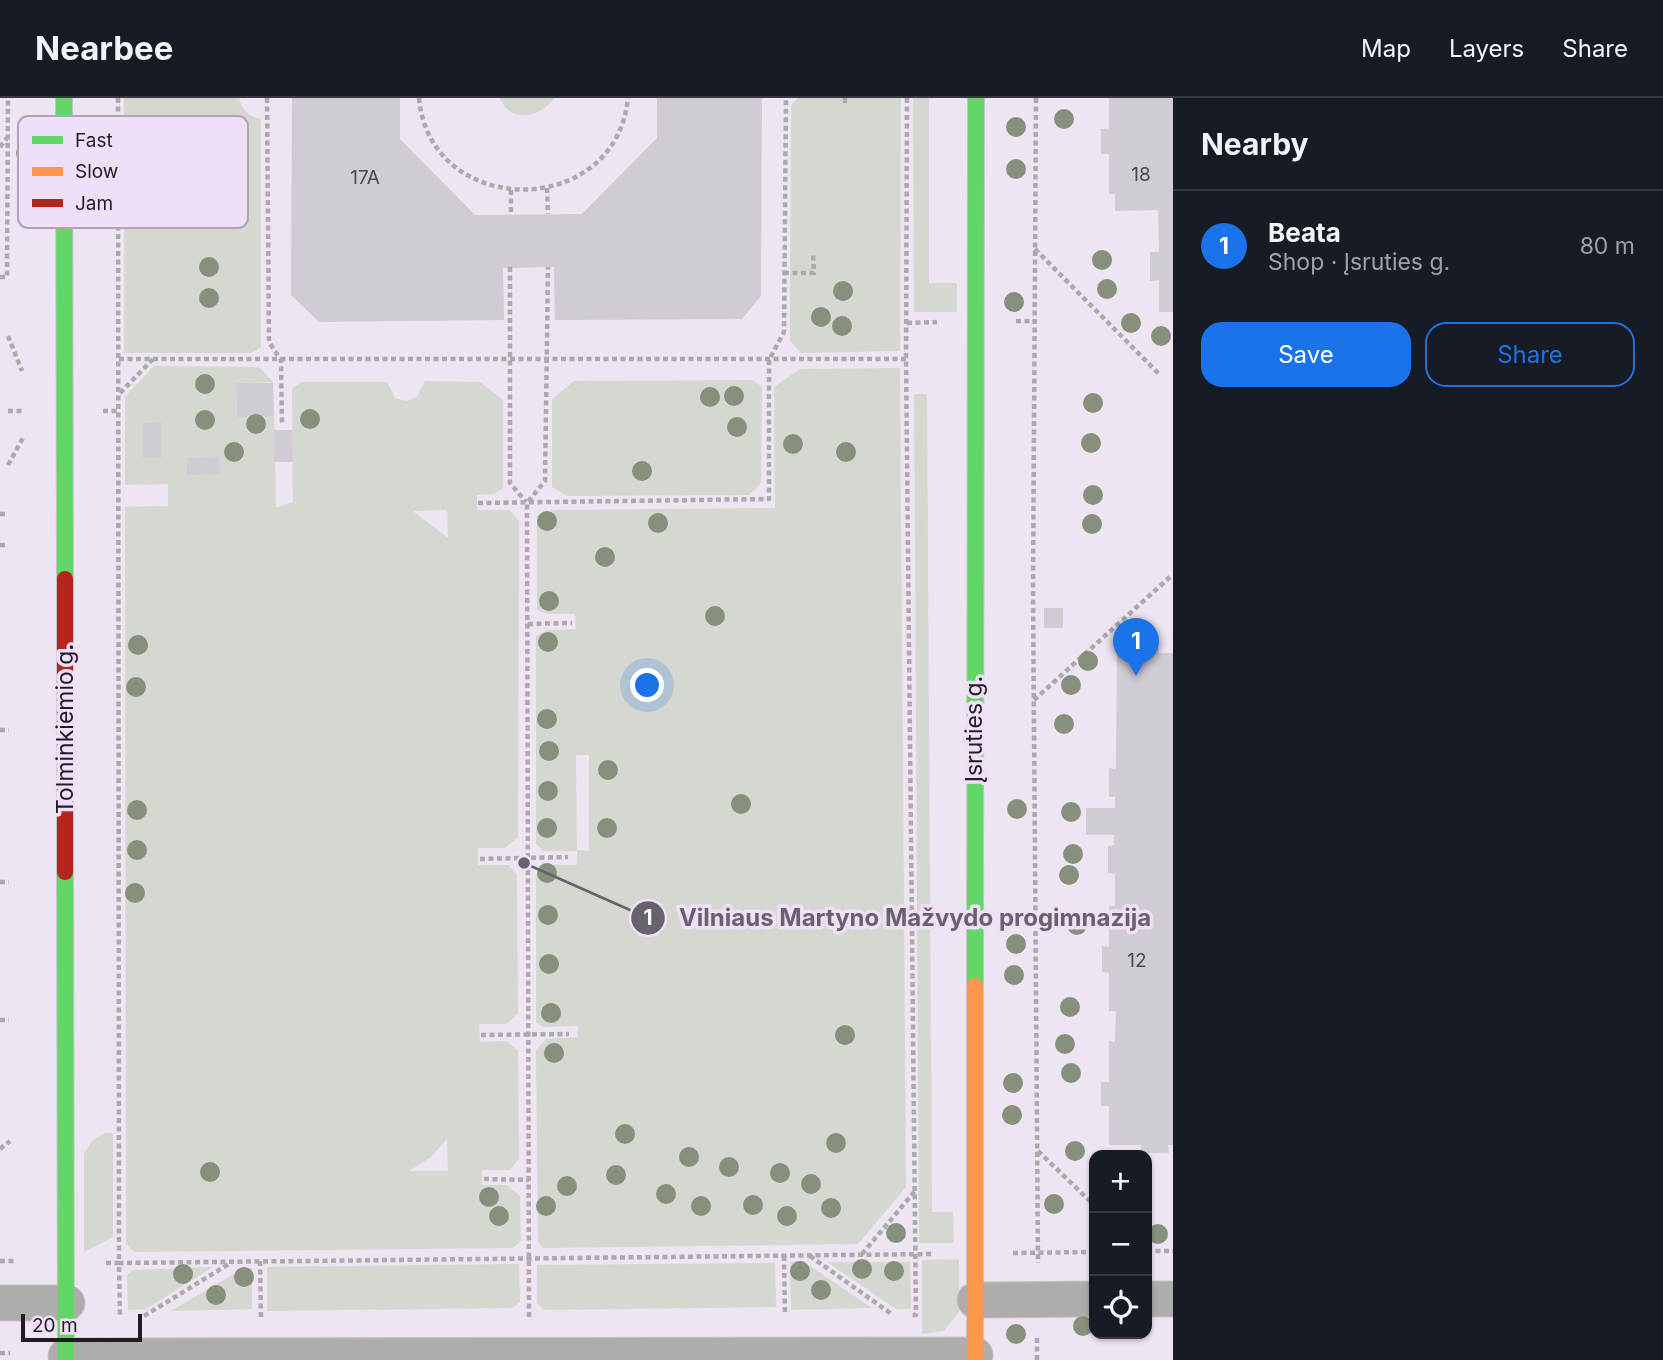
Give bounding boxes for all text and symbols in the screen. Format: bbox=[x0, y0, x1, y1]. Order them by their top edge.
text: Nearbee bbox=[35, 28, 173, 68]
text: Map bbox=[1361, 34, 1411, 63]
text: Layers bbox=[1449, 34, 1524, 63]
text: Share bbox=[1562, 34, 1628, 63]
legend bbox=[18, 116, 248, 228]
text: Nearby bbox=[1201, 126, 1309, 162]
text: Fast bbox=[75, 129, 113, 152]
text: Slow bbox=[75, 160, 118, 183]
house number: 18 bbox=[1131, 163, 1151, 186]
house number: 17A bbox=[350, 166, 380, 189]
text: Jam bbox=[75, 192, 113, 215]
text: Beata bbox=[1268, 217, 1341, 248]
text: 1 bbox=[1219, 232, 1229, 260]
text: 80 m bbox=[1580, 232, 1635, 260]
text: Shop · Įsruties g. bbox=[1268, 248, 1450, 276]
button: Save bbox=[1201, 322, 1411, 387]
button: Share bbox=[1425, 322, 1635, 387]
pin: 1 bbox=[1113, 618, 1159, 676]
street label: Tolminkiemio g. bbox=[51, 644, 79, 814]
your location bbox=[630, 668, 664, 702]
street label: Įsruties g. bbox=[960, 676, 988, 782]
callout: Vilniaus Martyno Mažvydo progimnazija bbox=[630, 895, 1165, 940]
text: Vilniaus Martyno Mažvydo progimnazija bbox=[679, 903, 1151, 932]
text: 1 bbox=[643, 905, 653, 930]
house number: 12 bbox=[1127, 949, 1147, 972]
map controls bbox=[1089, 1150, 1152, 1339]
button: + bbox=[1089, 1150, 1152, 1213]
button: − bbox=[1089, 1213, 1152, 1276]
button: locate bbox=[1089, 1276, 1152, 1339]
scale bar bbox=[21, 1311, 142, 1343]
text: 20 m bbox=[32, 1314, 78, 1337]

